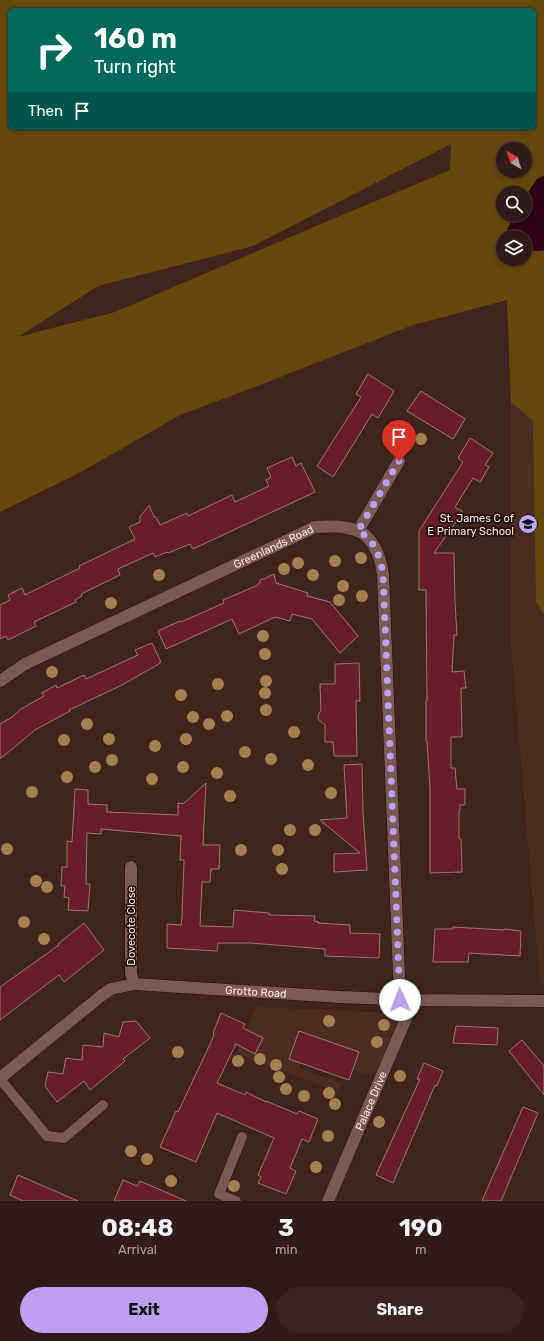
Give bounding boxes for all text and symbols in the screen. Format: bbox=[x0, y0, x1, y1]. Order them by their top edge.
text: 160 m bbox=[94, 22, 177, 55]
icon: right bbox=[28, 24, 80, 76]
text: Turn right bbox=[94, 56, 176, 78]
icon: arrive bbox=[71, 100, 93, 122]
text: Then bbox=[28, 102, 63, 120]
north arrow bbox=[496, 142, 532, 178]
map controls bbox=[496, 142, 532, 266]
button: search bbox=[496, 186, 532, 222]
button: layers bbox=[496, 230, 532, 266]
pin bbox=[382, 420, 416, 461]
icon: arrive bbox=[388, 426, 410, 448]
place label: St. James C of E Primary School bbox=[427, 512, 515, 538]
school or university icon: St. James C of E Primary School bbox=[517, 513, 539, 535]
street label: Greenlands Road bbox=[232, 523, 316, 572]
street label: Dovecote Close bbox=[125, 886, 138, 966]
position arrow bbox=[379, 979, 421, 1021]
street label: Grotto Road bbox=[225, 984, 287, 1001]
street label: Palace Drive bbox=[353, 1069, 390, 1133]
text: 08:48 bbox=[101, 1214, 174, 1242]
text: 3 bbox=[278, 1214, 294, 1242]
text: 190 bbox=[399, 1214, 443, 1242]
text: Arrival bbox=[118, 1242, 157, 1257]
text: min bbox=[275, 1242, 298, 1257]
text: m bbox=[415, 1242, 427, 1257]
button: Exit bbox=[20, 1287, 268, 1333]
button: Share bbox=[276, 1287, 524, 1333]

